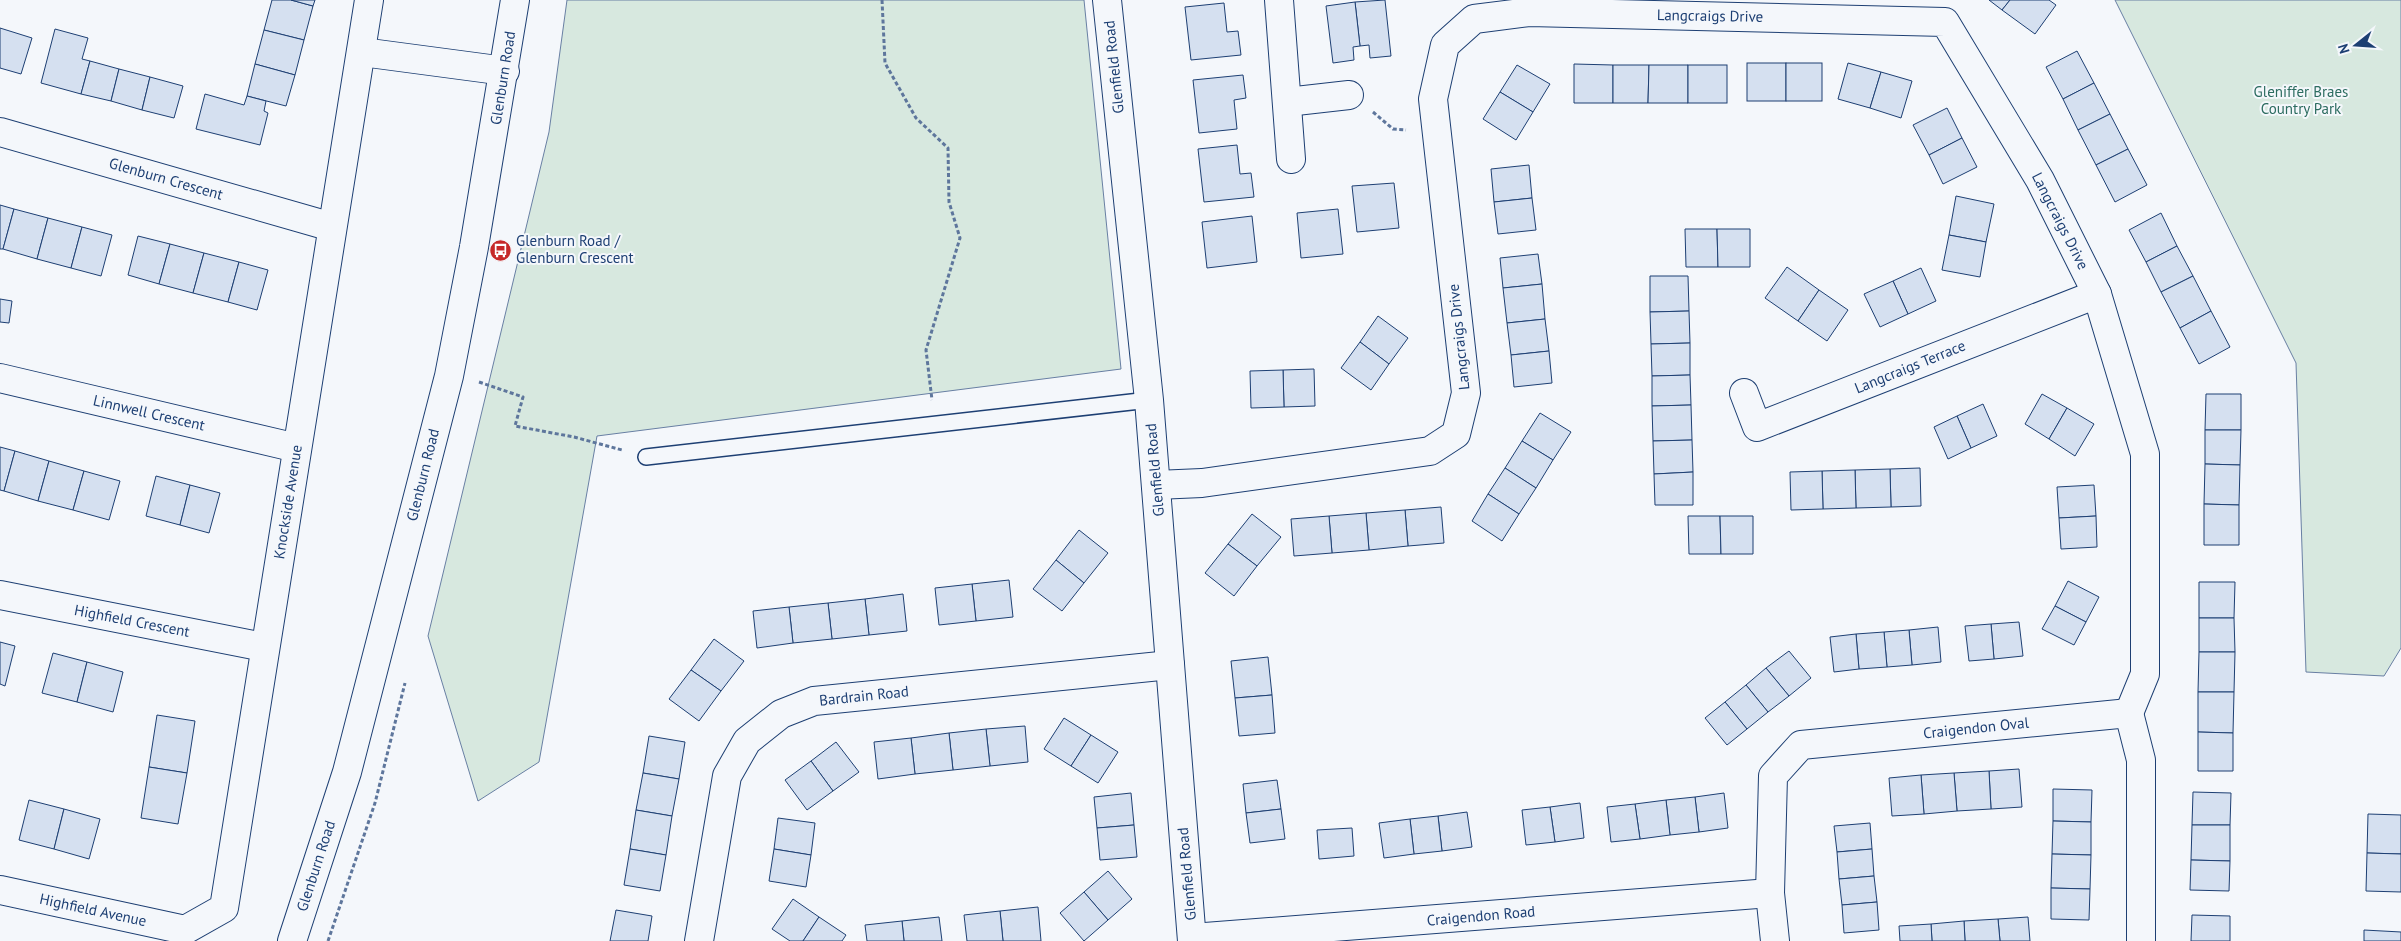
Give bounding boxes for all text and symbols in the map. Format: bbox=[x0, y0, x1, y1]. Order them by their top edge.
street label: Langcraigs Drive bbox=[1657, 5, 1763, 26]
street label: Glenfield Road bbox=[1099, 20, 1128, 114]
north arrow bbox=[2331, 20, 2381, 70]
street label: Glenburn Road bbox=[486, 30, 519, 126]
text: N bbox=[2334, 42, 2354, 56]
park label: Gleniffer Braes Country Park bbox=[2254, 82, 2348, 118]
street label: Glenburn Crescent bbox=[107, 153, 225, 204]
street label: Langcraigs Drive bbox=[2028, 169, 2093, 273]
place label: Glenburn Road / Glenburn Crescent bbox=[516, 231, 634, 267]
bus stop icon: Glenburn Road / Glenburn Crescent bbox=[488, 238, 512, 262]
street label: Langcraigs Drive bbox=[1443, 283, 1474, 391]
street label: Langcraigs Terrace bbox=[1851, 336, 1968, 397]
street label: Linnwell Crescent bbox=[91, 390, 207, 435]
street label: Glenfield Road bbox=[1141, 423, 1168, 517]
street label: Glenburn Road bbox=[402, 427, 443, 523]
street label: Knockside Avenue bbox=[269, 443, 306, 560]
street label: Highfield Crescent bbox=[73, 600, 191, 641]
street label: Bardrain Road bbox=[818, 681, 910, 710]
street label: Craigendon Oval bbox=[1922, 712, 2030, 742]
street label: Glenburn Road bbox=[292, 818, 339, 914]
street label: Glenfield Road bbox=[1173, 827, 1200, 921]
street label: Highfield Avenue bbox=[38, 889, 148, 930]
street label: Craigendon Road bbox=[1426, 901, 1536, 930]

